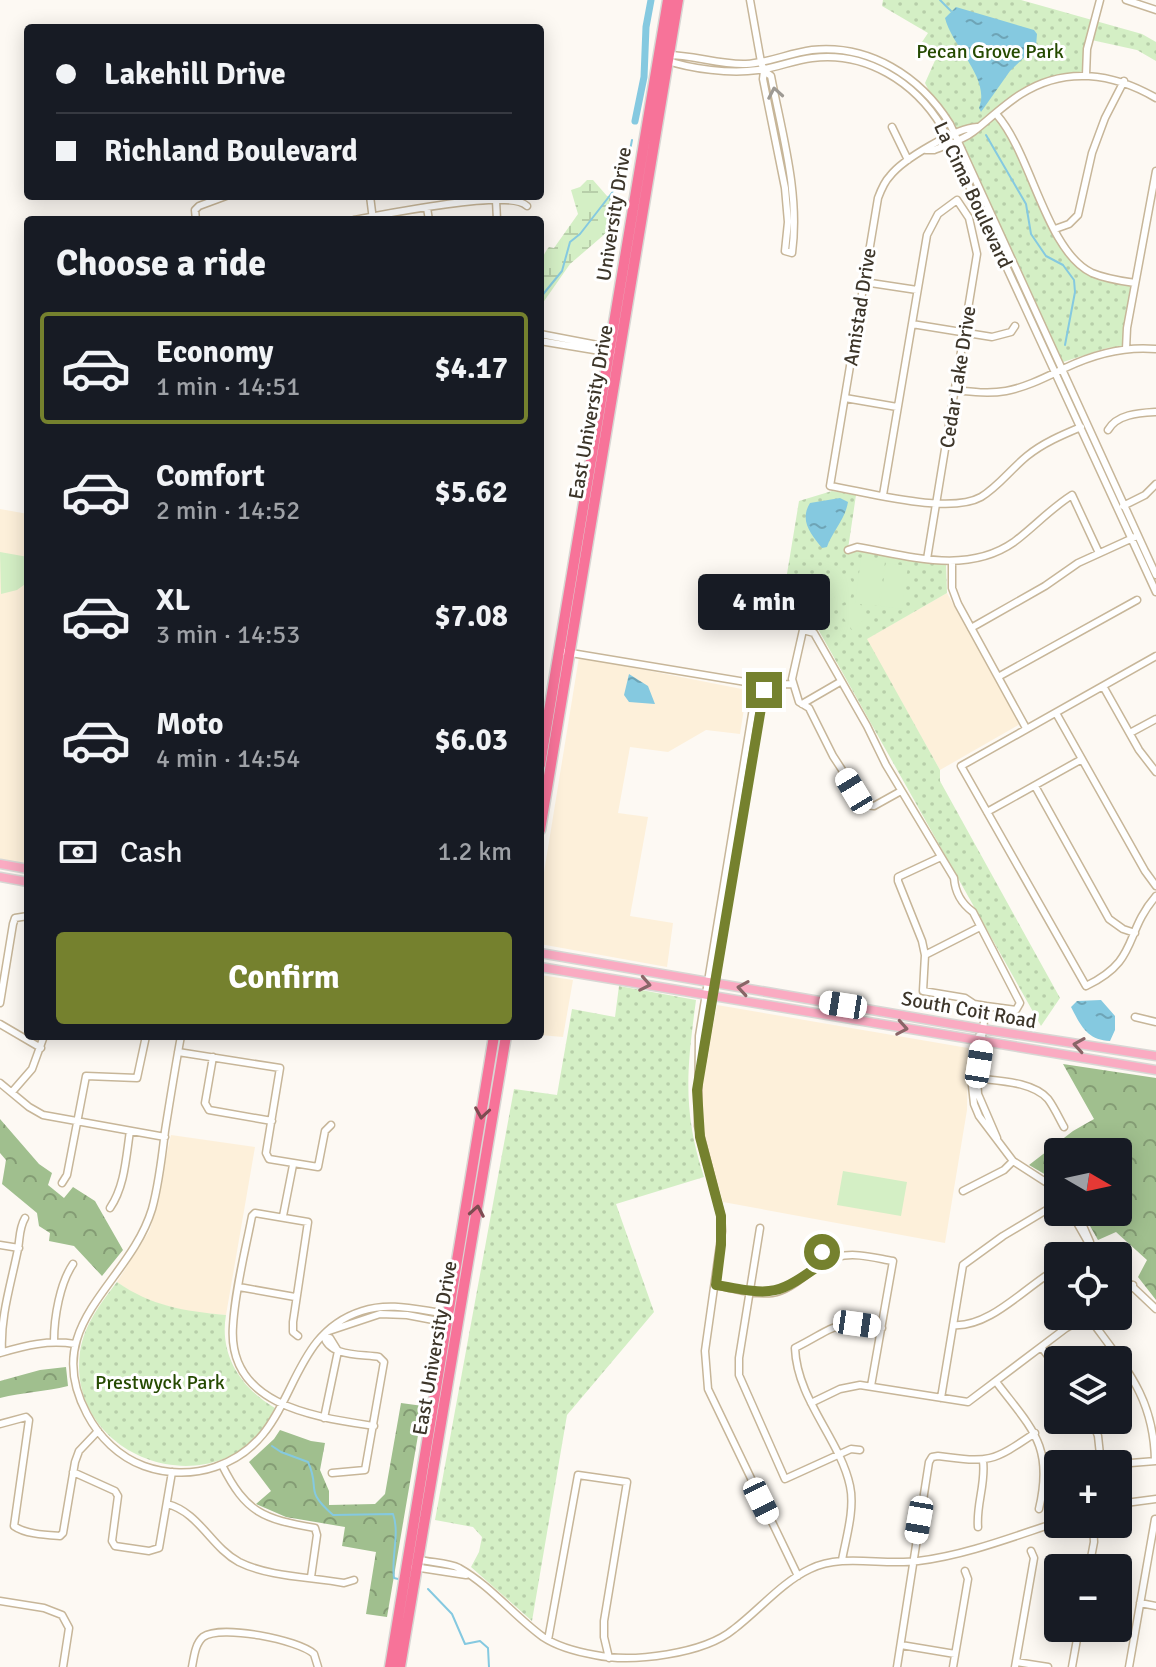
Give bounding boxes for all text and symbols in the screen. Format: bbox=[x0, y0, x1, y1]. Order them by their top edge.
park label: Pecan Grove Park bbox=[916, 39, 1064, 64]
text: Lakehill Drive bbox=[104, 56, 286, 93]
one-way arrow bbox=[767, 86, 784, 99]
street label: La Cima Boulevard bbox=[928, 118, 1018, 272]
text: Richland Boulevard bbox=[104, 133, 358, 170]
street label: University Drive bbox=[591, 145, 637, 283]
text: Choose a ride bbox=[56, 241, 266, 286]
street label: Amistad Drive bbox=[838, 246, 882, 368]
street label: Cedar Lake Drive bbox=[934, 304, 982, 450]
street label: East University Drive bbox=[563, 323, 619, 501]
icon: car bbox=[60, 332, 132, 404]
text: Economy bbox=[156, 334, 273, 371]
text: $4.17 bbox=[435, 350, 508, 387]
text: 1 min · 14:51 bbox=[156, 371, 300, 403]
icon: car bbox=[60, 456, 132, 528]
text: Comfort bbox=[156, 458, 265, 495]
text: $5.62 bbox=[435, 474, 508, 511]
text: 2 min · 14:52 bbox=[156, 495, 300, 527]
callout: 4 min bbox=[698, 574, 830, 630]
icon: car bbox=[60, 580, 132, 652]
text: XL bbox=[156, 582, 190, 619]
text: 4 min bbox=[733, 586, 795, 618]
text: $7.08 bbox=[435, 598, 508, 635]
text: 3 min · 14:53 bbox=[156, 619, 300, 651]
route end bbox=[746, 672, 782, 708]
icon: car bbox=[60, 704, 132, 776]
text: Moto bbox=[156, 706, 223, 743]
text: $6.03 bbox=[435, 722, 508, 759]
text: 4 min · 14:54 bbox=[156, 743, 300, 775]
car bbox=[831, 764, 877, 818]
icon: cash bbox=[56, 830, 100, 874]
text: Cash bbox=[120, 834, 183, 871]
text: 1.2 km bbox=[438, 836, 512, 868]
button: Confirm bbox=[56, 932, 512, 1024]
one-way arrow bbox=[638, 974, 651, 991]
one-way arrow bbox=[736, 981, 750, 998]
street label: South Coit Road bbox=[900, 986, 1038, 1034]
car bbox=[817, 989, 869, 1021]
one-way arrow bbox=[896, 1019, 909, 1036]
one-way arrow bbox=[1072, 1037, 1086, 1054]
car bbox=[963, 1038, 995, 1090]
one-way arrow bbox=[474, 1106, 491, 1120]
north arrow bbox=[1044, 1138, 1132, 1226]
map controls bbox=[1044, 1138, 1132, 1642]
one-way arrow bbox=[467, 1204, 484, 1217]
route start bbox=[804, 1234, 840, 1270]
button: locate bbox=[1044, 1242, 1132, 1330]
street label: East University Drive bbox=[407, 1259, 463, 1437]
car bbox=[832, 1309, 882, 1339]
button: layers bbox=[1044, 1346, 1132, 1434]
park label: Prestwyck Park bbox=[95, 1370, 225, 1395]
button: + bbox=[1044, 1450, 1132, 1538]
car bbox=[740, 1474, 782, 1528]
car bbox=[903, 1494, 935, 1546]
button: − bbox=[1044, 1554, 1132, 1642]

